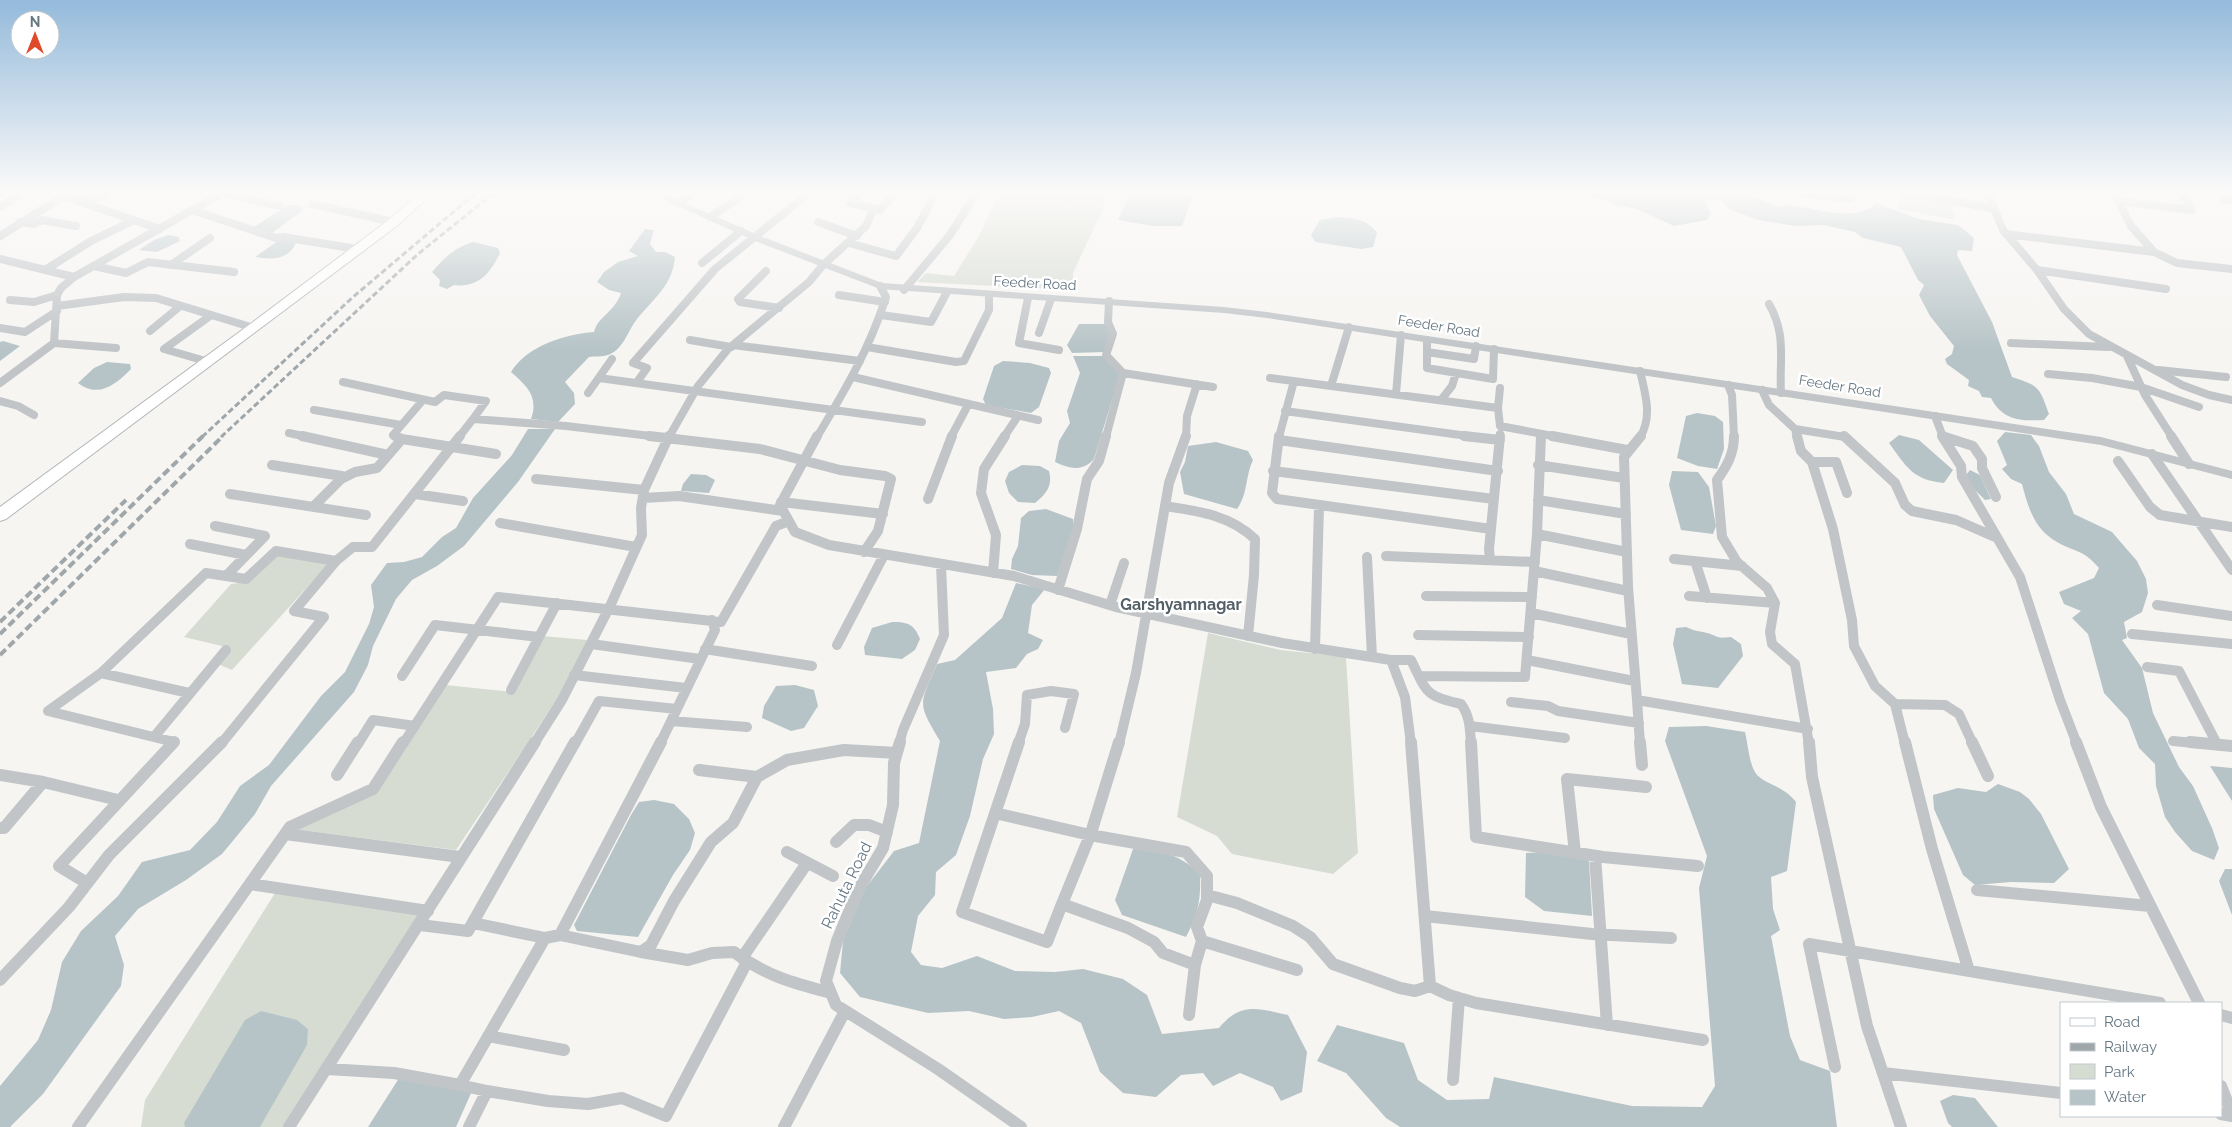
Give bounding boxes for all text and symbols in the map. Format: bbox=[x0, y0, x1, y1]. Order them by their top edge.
north arrow bbox=[10, 10, 60, 60]
text: N bbox=[30, 14, 40, 30]
street label: Feeder Road bbox=[993, 273, 1077, 293]
street label: Feeder Road bbox=[1397, 312, 1481, 340]
street label: Feeder Road bbox=[1798, 372, 1882, 400]
district label: Garshyamnagar bbox=[1120, 595, 1242, 614]
street label: Rahuta Road bbox=[817, 839, 876, 932]
legend bbox=[2060, 1002, 2222, 1117]
text: Road bbox=[2104, 1013, 2140, 1031]
text: Railway bbox=[2104, 1038, 2157, 1056]
text: Park bbox=[2104, 1063, 2135, 1081]
text: Water bbox=[2104, 1088, 2147, 1106]

